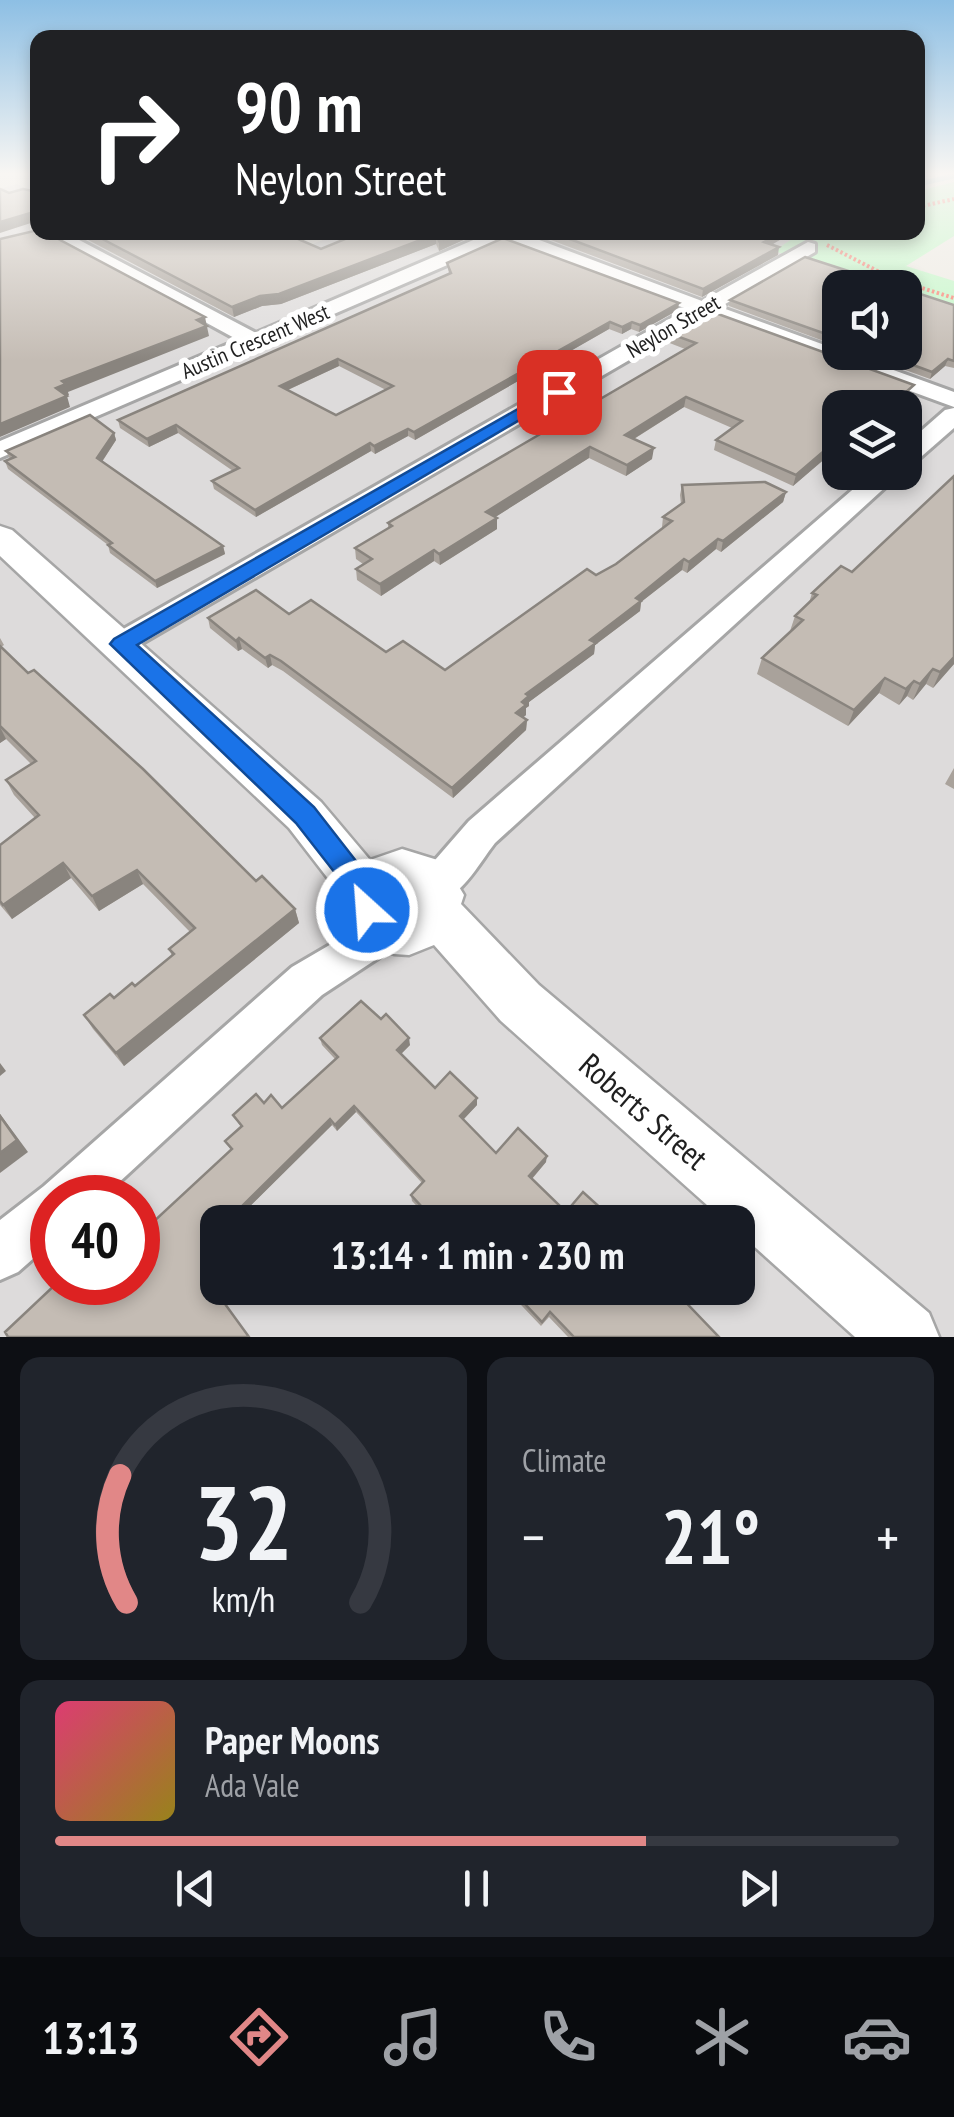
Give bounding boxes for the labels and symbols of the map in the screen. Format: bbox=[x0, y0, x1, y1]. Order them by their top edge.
street label: Neylon Street bbox=[621, 288, 725, 364]
street label: Austin Crescent West bbox=[177, 297, 333, 385]
pin bbox=[517, 350, 602, 435]
position arrow bbox=[315, 858, 419, 962]
street label: Roberts Street bbox=[571, 1044, 717, 1179]
speed limit sign: 40 bbox=[30, 1175, 160, 1305]

